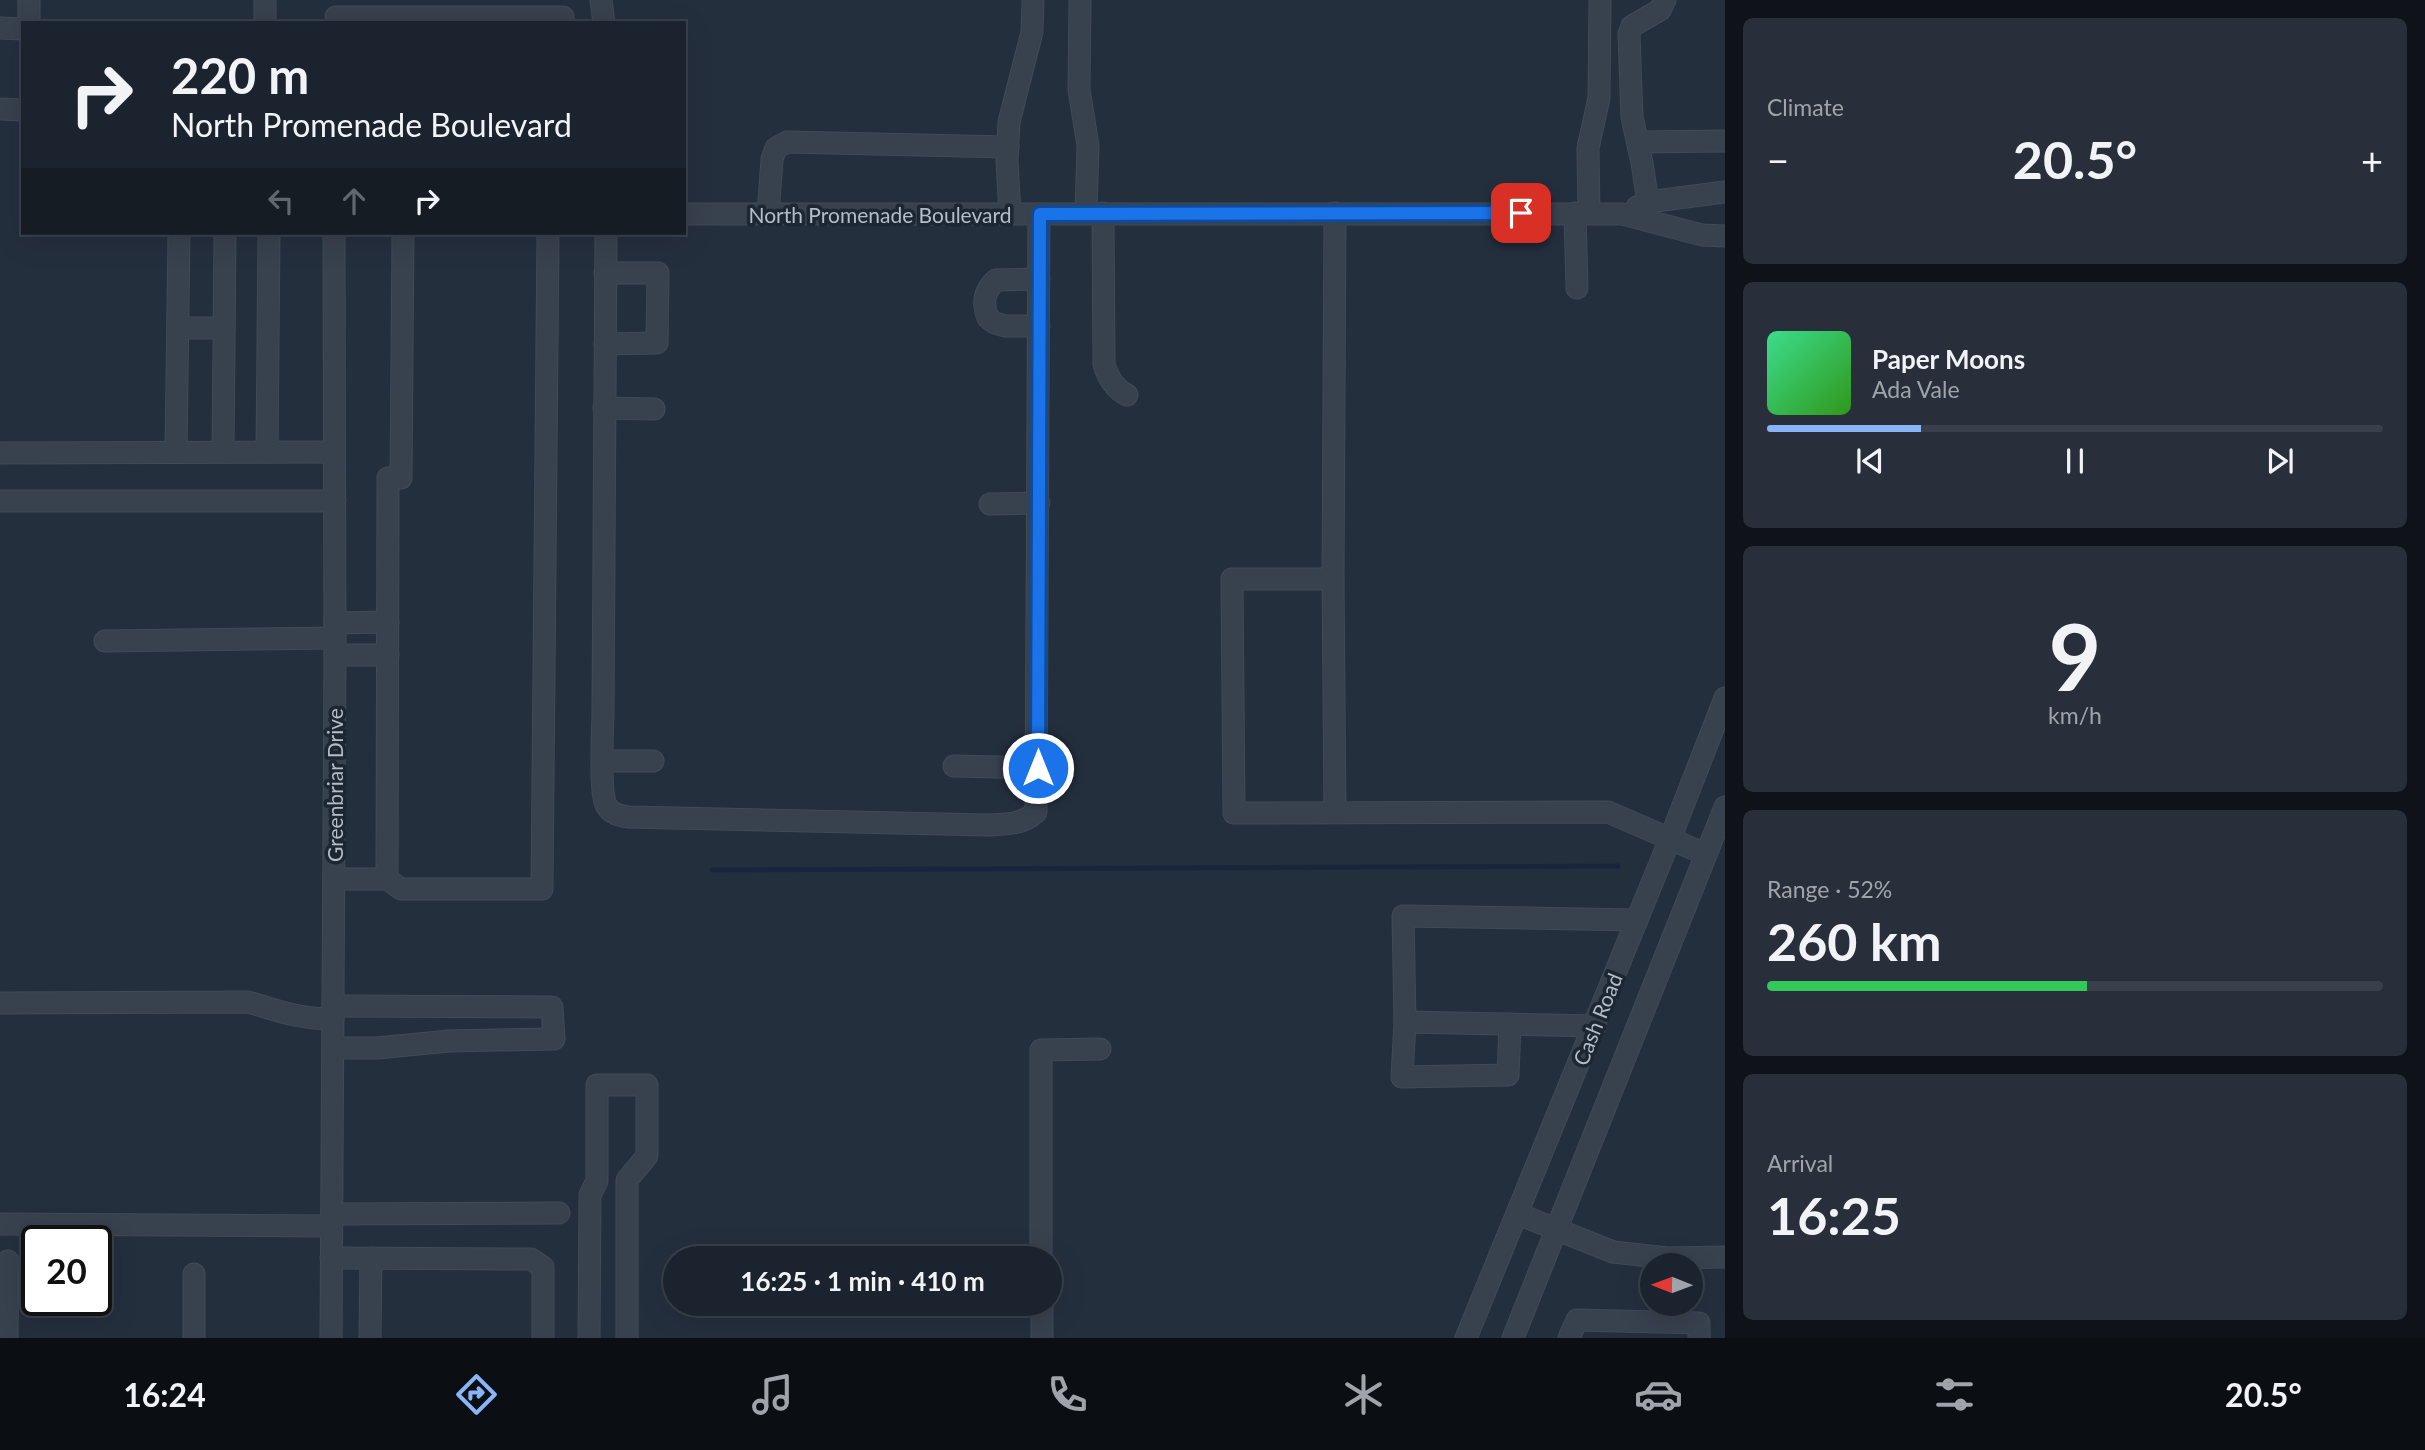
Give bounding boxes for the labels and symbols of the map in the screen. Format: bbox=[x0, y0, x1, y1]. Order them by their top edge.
pin bbox=[1491, 183, 1551, 243]
street label: North Promenade Boulevard bbox=[748, 202, 1012, 227]
street label: Greenbriar Drive bbox=[322, 708, 347, 862]
position arrow bbox=[1001, 731, 1075, 805]
street label: Cash Road bbox=[1567, 969, 1627, 1069]
speed limit sign: 20 bbox=[21, 1225, 112, 1316]
north arrow bbox=[1640, 1253, 1703, 1316]

